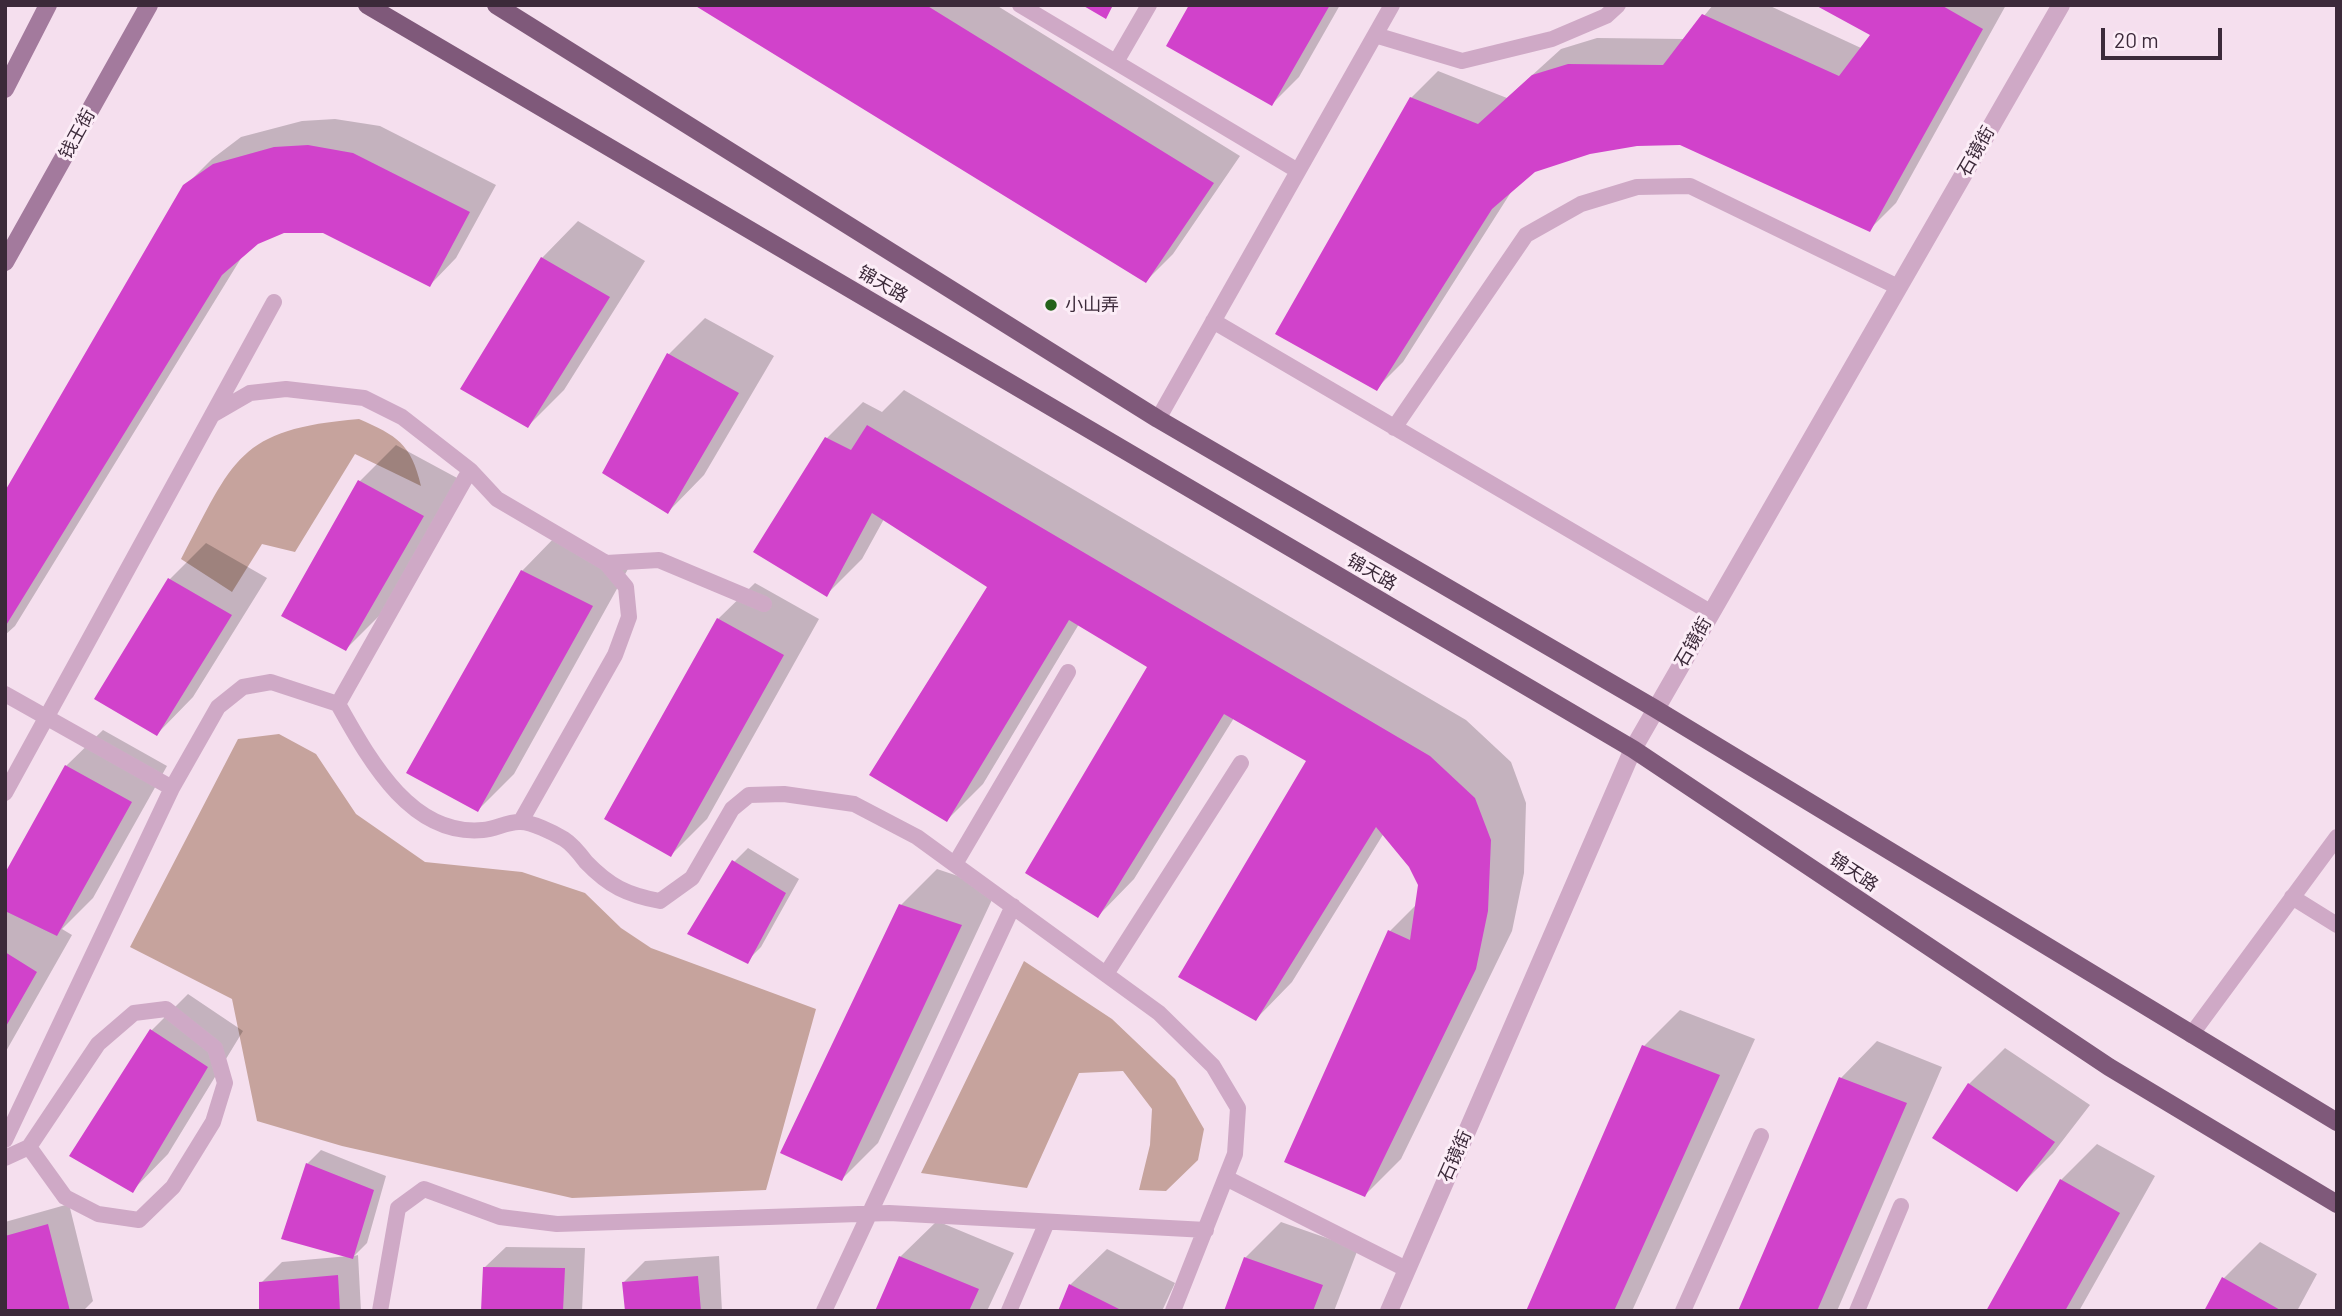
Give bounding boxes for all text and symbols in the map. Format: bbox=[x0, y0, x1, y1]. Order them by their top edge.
scale bar bbox=[2104, 14, 2225, 58]
text: 20 m bbox=[2114, 27, 2159, 52]
street label: 钱王街 bbox=[54, 105, 100, 163]
street label: 石镜街 bbox=[1953, 122, 1999, 180]
street label: 锦天路 bbox=[854, 261, 912, 307]
place label: 小山弄 bbox=[1065, 294, 1119, 316]
marker: 小山弄 bbox=[1043, 297, 1059, 313]
street label: 锦天路 bbox=[1343, 549, 1401, 595]
street label: 石镜街 bbox=[1670, 613, 1716, 671]
street label: 锦天路 bbox=[1826, 848, 1882, 896]
street label: 石镜街 bbox=[1434, 1127, 1476, 1185]

